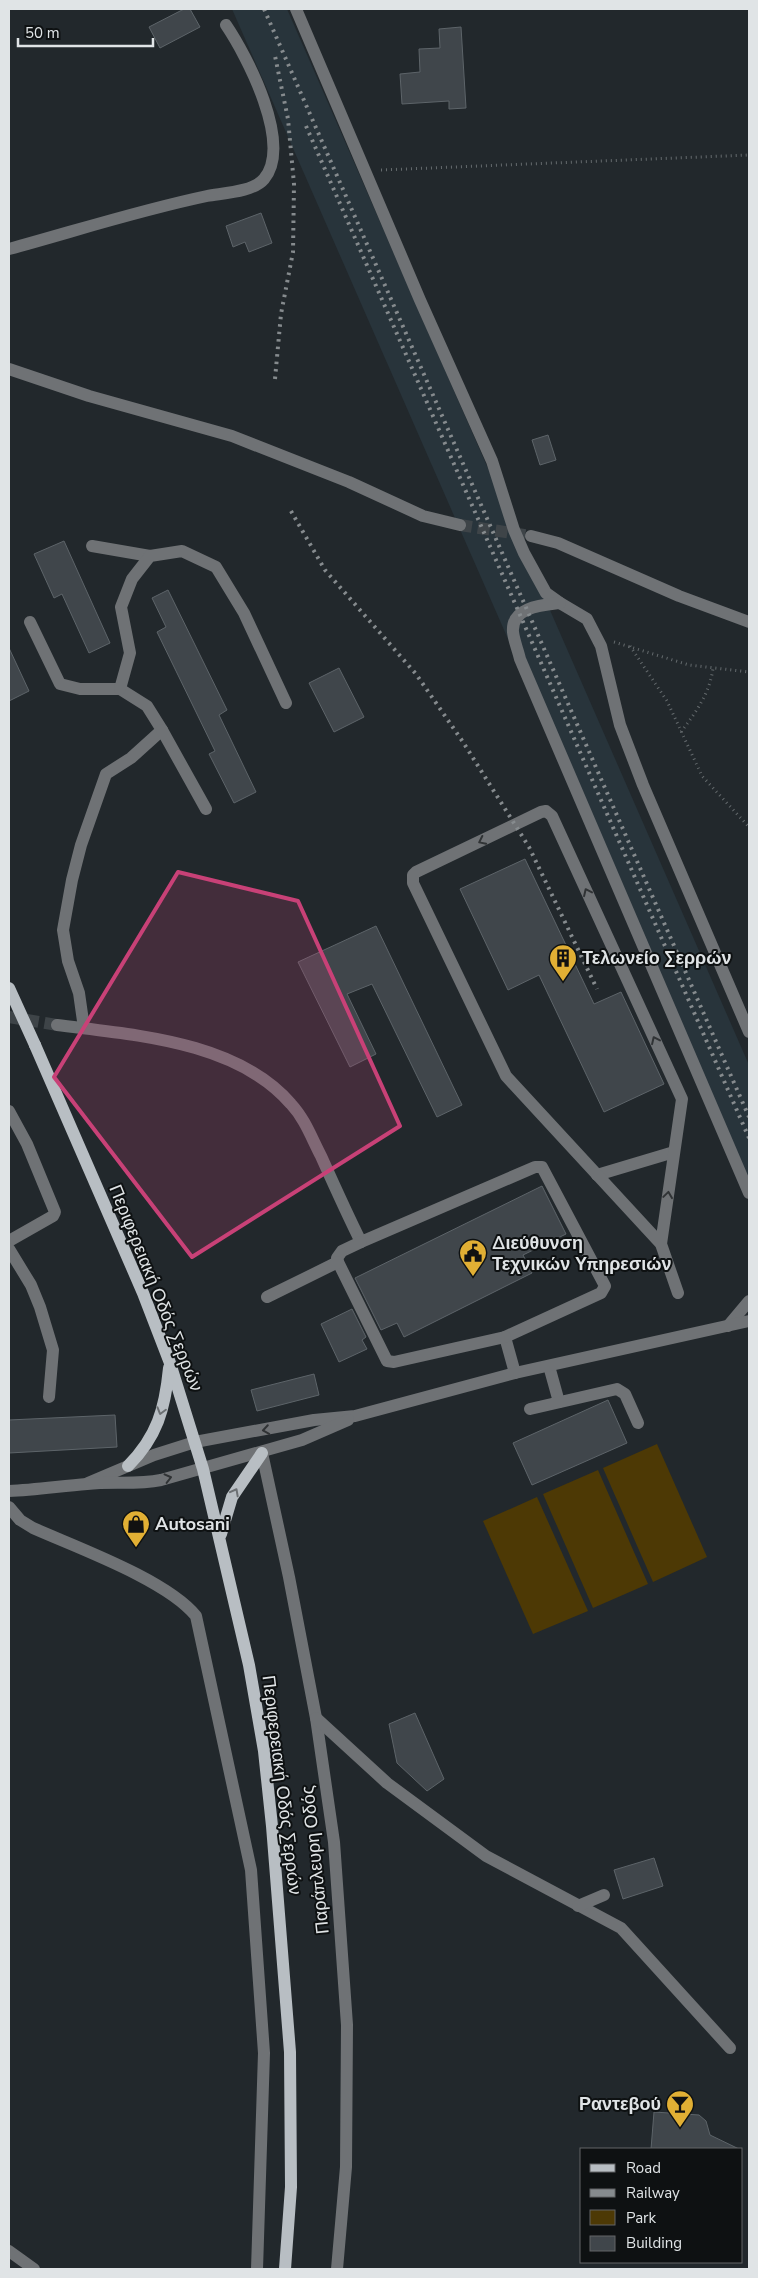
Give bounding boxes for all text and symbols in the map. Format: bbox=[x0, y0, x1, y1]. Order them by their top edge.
scale bar bbox=[18, 15, 152, 47]
text: 50 m bbox=[25, 23, 60, 43]
one-way arrow bbox=[478, 835, 487, 845]
one-way arrow bbox=[583, 888, 593, 897]
building icon: Τελωνείο Σερρών bbox=[548, 943, 578, 982]
place label: Τελωνείο Σερρών bbox=[582, 946, 731, 970]
one-way arrow bbox=[650, 1036, 661, 1045]
street label: Περιφερειακή Οδός Σερρών bbox=[103, 1181, 209, 1395]
one-way arrow bbox=[662, 1191, 672, 1200]
place label: Διεύθυνση Τεχνικών Υπηρεσιών bbox=[492, 1231, 671, 1276]
public building icon: Διεύθυνση Τεχνικών Υπηρεσιών bbox=[458, 1238, 488, 1277]
one-way arrow bbox=[157, 1407, 167, 1415]
one-way arrow bbox=[262, 1424, 271, 1434]
one-way arrow bbox=[163, 1474, 171, 1484]
one-way arrow bbox=[229, 1488, 239, 1497]
shop icon: Autosani bbox=[121, 1509, 151, 1548]
place label: Autosani bbox=[155, 1512, 230, 1536]
street label: Περιφερειακή Οδός Σερρών bbox=[257, 1674, 307, 1896]
street label: Παράπλευρη Οδός bbox=[295, 1784, 335, 1935]
bar icon: Ραντεβού bbox=[665, 2089, 695, 2128]
place label: Ραντεβού bbox=[579, 2092, 661, 2116]
legend bbox=[580, 2148, 743, 2263]
text: Road bbox=[626, 2158, 661, 2178]
text: Railway bbox=[626, 2183, 680, 2203]
text: Park bbox=[626, 2208, 656, 2228]
text: Building bbox=[626, 2233, 682, 2253]

